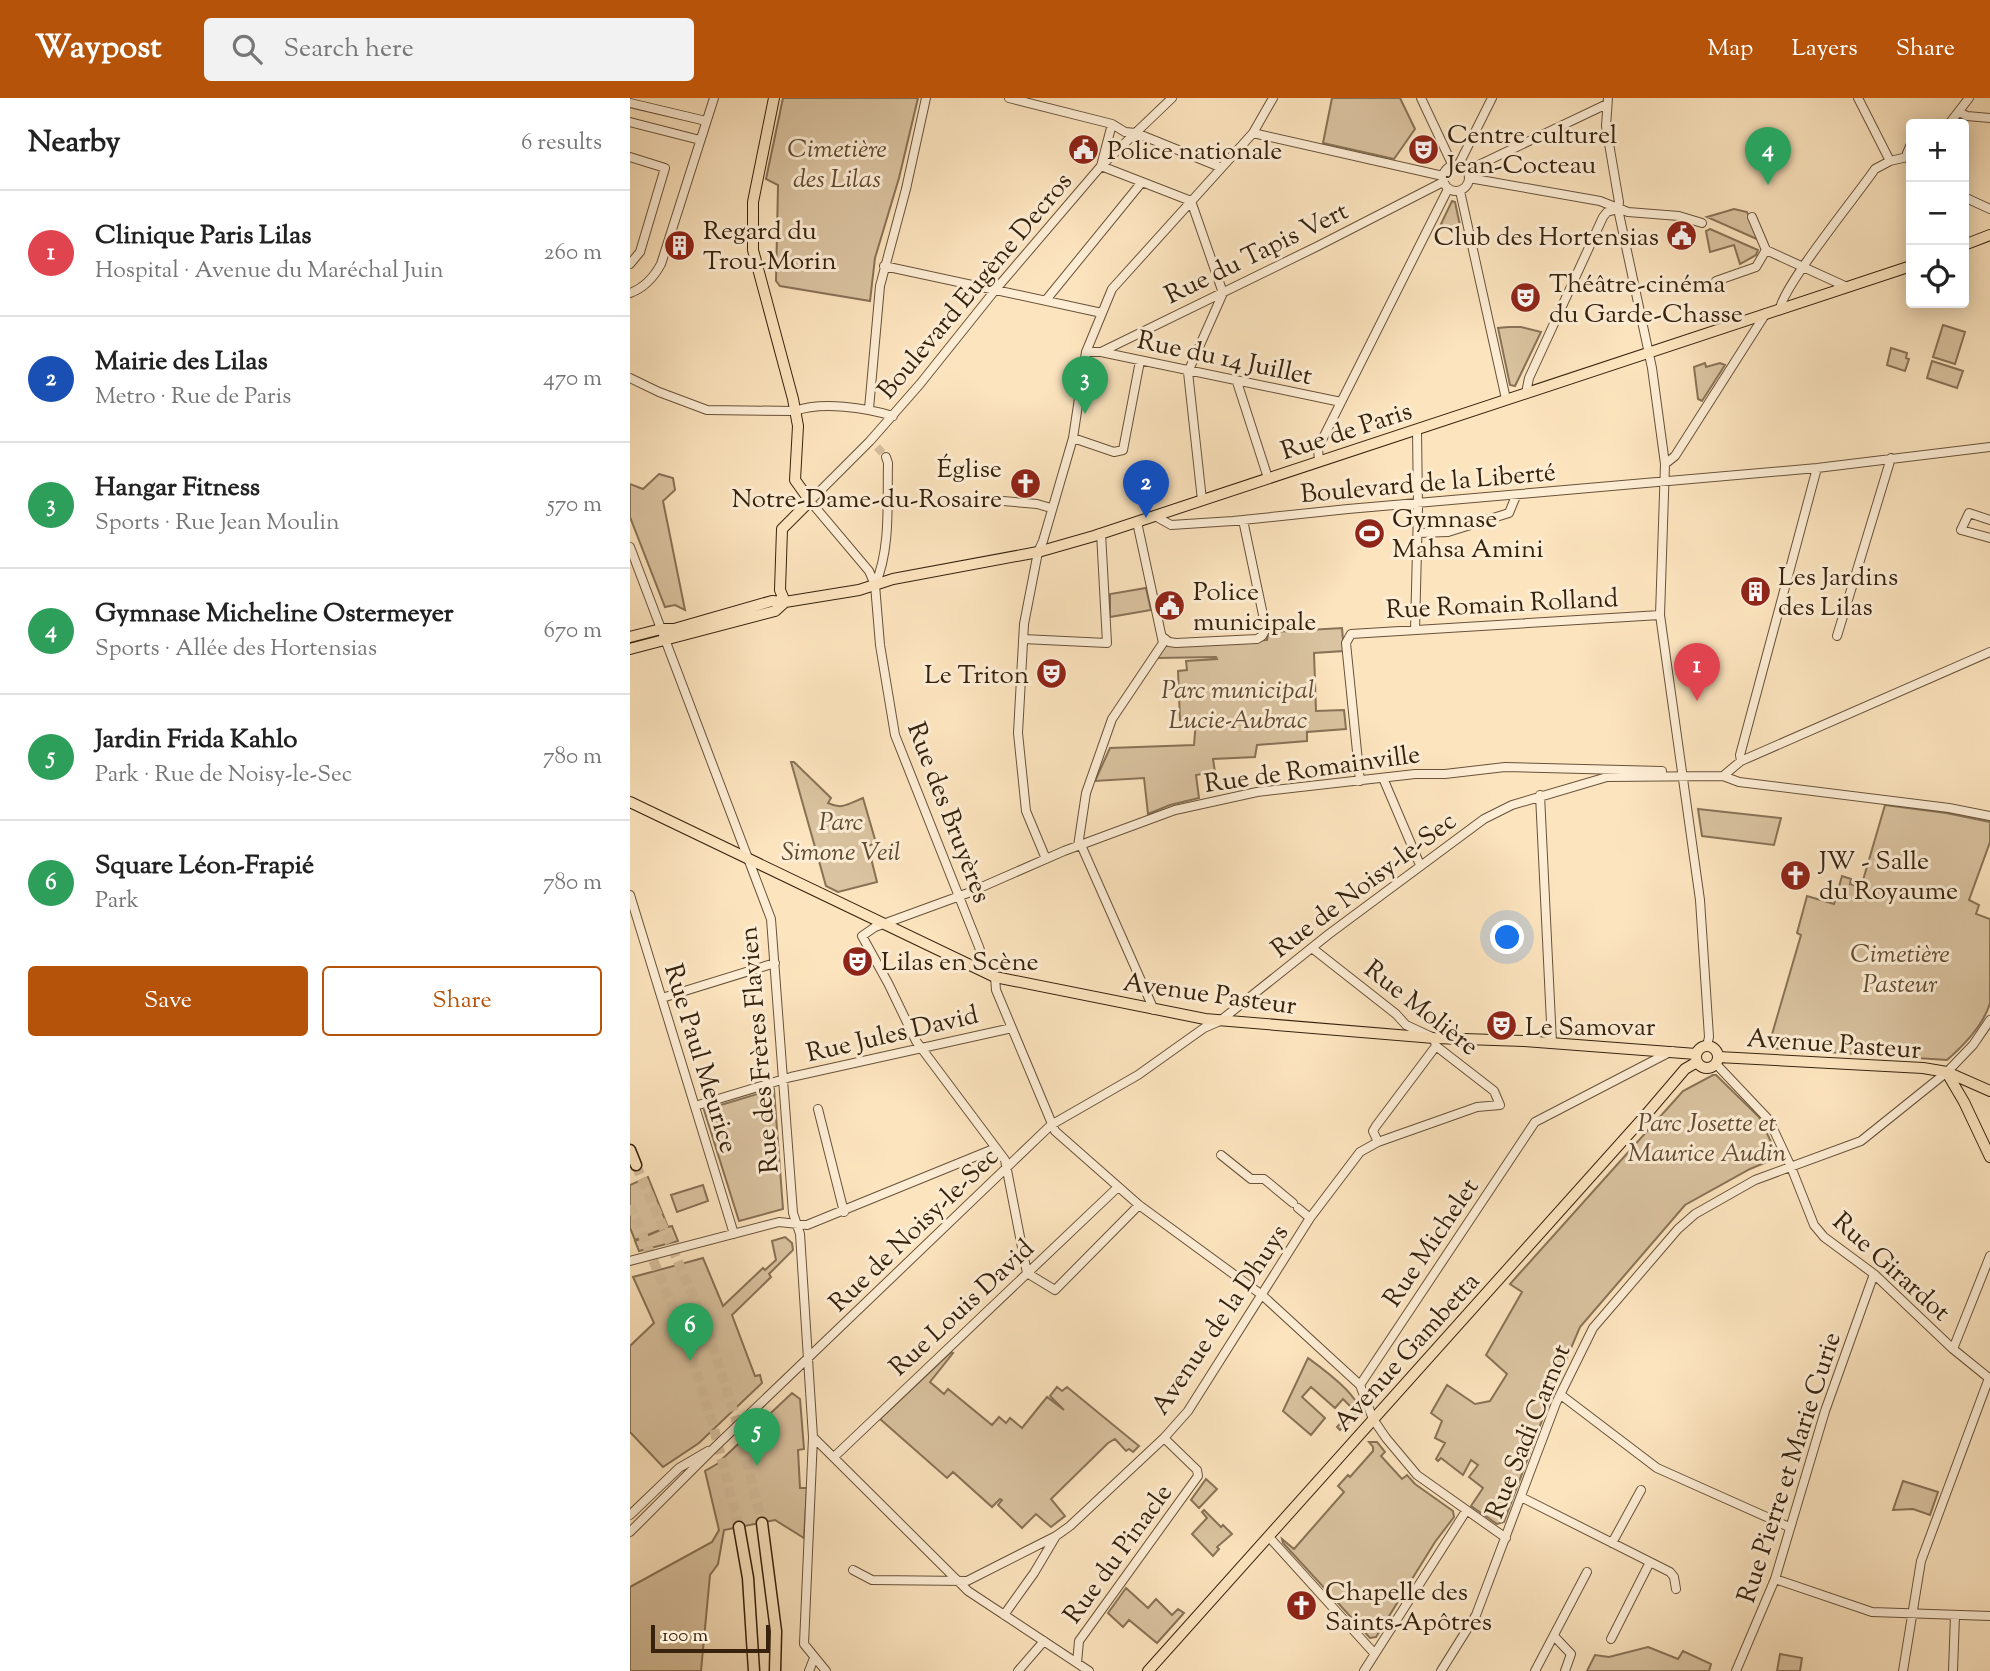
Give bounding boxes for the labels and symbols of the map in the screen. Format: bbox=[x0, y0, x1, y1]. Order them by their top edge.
place label: Centre culturel Jean-Cocteau bbox=[1445, 118, 1617, 185]
pin: 4 bbox=[1745, 127, 1791, 185]
park label: Cimetière des Lilas bbox=[787, 132, 887, 199]
theatre icon: Centre culturel Jean-Cocteau bbox=[1407, 132, 1441, 166]
public building icon: Police nationale bbox=[1067, 133, 1101, 167]
place label: Police nationale bbox=[1107, 134, 1282, 171]
street label: Boulevard Eugène Decros bbox=[870, 165, 1082, 408]
street label: Rue du Tapis Vert bbox=[1159, 194, 1355, 315]
place label: Regard du Trou-Morin bbox=[703, 214, 837, 281]
public building icon: Club des Hortensias bbox=[1665, 219, 1699, 253]
place label: Club des Hortensias bbox=[1434, 220, 1659, 257]
building icon: Regard du Trou-Morin bbox=[663, 228, 697, 262]
place label: Théâtre-cinéma du Garde-Chasse bbox=[1549, 267, 1743, 334]
theatre icon: Théâtre-cinéma du Garde-Chasse bbox=[1509, 281, 1543, 315]
street label: Rue du 14 Juillet bbox=[1134, 323, 1315, 396]
pin: 3 bbox=[1062, 356, 1108, 414]
street label: Rue de Paris bbox=[1276, 394, 1417, 471]
place label: Église Notre-Dame-du-Rosaire bbox=[731, 452, 1002, 519]
street label: Boulevard de la Liberté bbox=[1299, 455, 1557, 514]
pin: 2 bbox=[1123, 460, 1169, 518]
church icon: Église Notre-Dame-du-Rosaire bbox=[1008, 466, 1042, 500]
place label: Gymnase Mahsa Amini bbox=[1392, 502, 1544, 569]
sports icon: Gymnase Mahsa Amini bbox=[1352, 516, 1386, 550]
place label: Les Jardins des Lilas bbox=[1778, 560, 1898, 627]
building icon: Les Jardins des Lilas bbox=[1738, 574, 1772, 608]
place label: Police municipale bbox=[1193, 575, 1316, 642]
street label: Rue Romain Rolland bbox=[1385, 581, 1620, 630]
public building icon: Police municipale bbox=[1153, 589, 1187, 623]
pin: 1 bbox=[1674, 643, 1720, 701]
theatre icon: Le Triton bbox=[1035, 657, 1069, 691]
place label: Le Triton bbox=[924, 658, 1029, 695]
park label: Parc municipal Lucie-Aubrac bbox=[1161, 673, 1315, 740]
street label: Rue des Bruyères bbox=[896, 717, 999, 909]
street label: Rue de Romainville bbox=[1202, 737, 1423, 804]
street label: Rue de Noisy-le-Sec bbox=[1264, 804, 1465, 968]
park label: Parc Simone Veil bbox=[781, 805, 901, 872]
place label: JW - Salle du Royaume bbox=[1817, 844, 1958, 911]
church icon: JW - Salle du Royaume bbox=[1779, 858, 1813, 892]
your location bbox=[1490, 920, 1524, 954]
street label: Rue des Frères Flavien bbox=[731, 925, 790, 1175]
park label: Cimetière Pasteur bbox=[1850, 937, 1950, 1004]
theatre icon: Lilas en Scène bbox=[841, 944, 875, 978]
place label: Lilas en Scène bbox=[881, 945, 1039, 982]
street label: Rue Molière bbox=[1355, 952, 1486, 1066]
street label: Rue Paul Meurice bbox=[653, 960, 746, 1158]
street label: Avenue Pasteur bbox=[1121, 965, 1299, 1026]
street label: Rue Jules David bbox=[803, 998, 983, 1073]
theatre icon: Le Samovar bbox=[1485, 1009, 1519, 1043]
place label: Le Samovar bbox=[1525, 1010, 1656, 1047]
street label: Avenue Pasteur bbox=[1745, 1021, 1922, 1070]
park label: Parc Josette et Maurice Audin bbox=[1627, 1106, 1787, 1173]
street label: Rue de Noisy-le-Sec bbox=[822, 1140, 1008, 1322]
street label: Rue Michelet bbox=[1375, 1172, 1489, 1315]
street label: Rue Girardot bbox=[1823, 1205, 1958, 1331]
street label: Avenue de la Dhuys bbox=[1143, 1218, 1299, 1423]
street label: Rue Louis David bbox=[882, 1232, 1044, 1386]
street label: Avenue Gambetta bbox=[1326, 1265, 1489, 1440]
pin: 6 bbox=[667, 1303, 713, 1361]
street label: Rue Pierre et Marie Curie bbox=[1729, 1328, 1852, 1608]
street label: Rue Sadi Carnot bbox=[1477, 1339, 1581, 1525]
pin: 5 bbox=[734, 1408, 780, 1466]
street label: Rue du Pinacle bbox=[1056, 1477, 1182, 1632]
place label: Chapelle des Saints-Apôtres bbox=[1325, 1575, 1492, 1642]
church icon: Chapelle des Saints-Apôtres bbox=[1285, 1589, 1319, 1623]
scale bar bbox=[651, 1622, 770, 1654]

